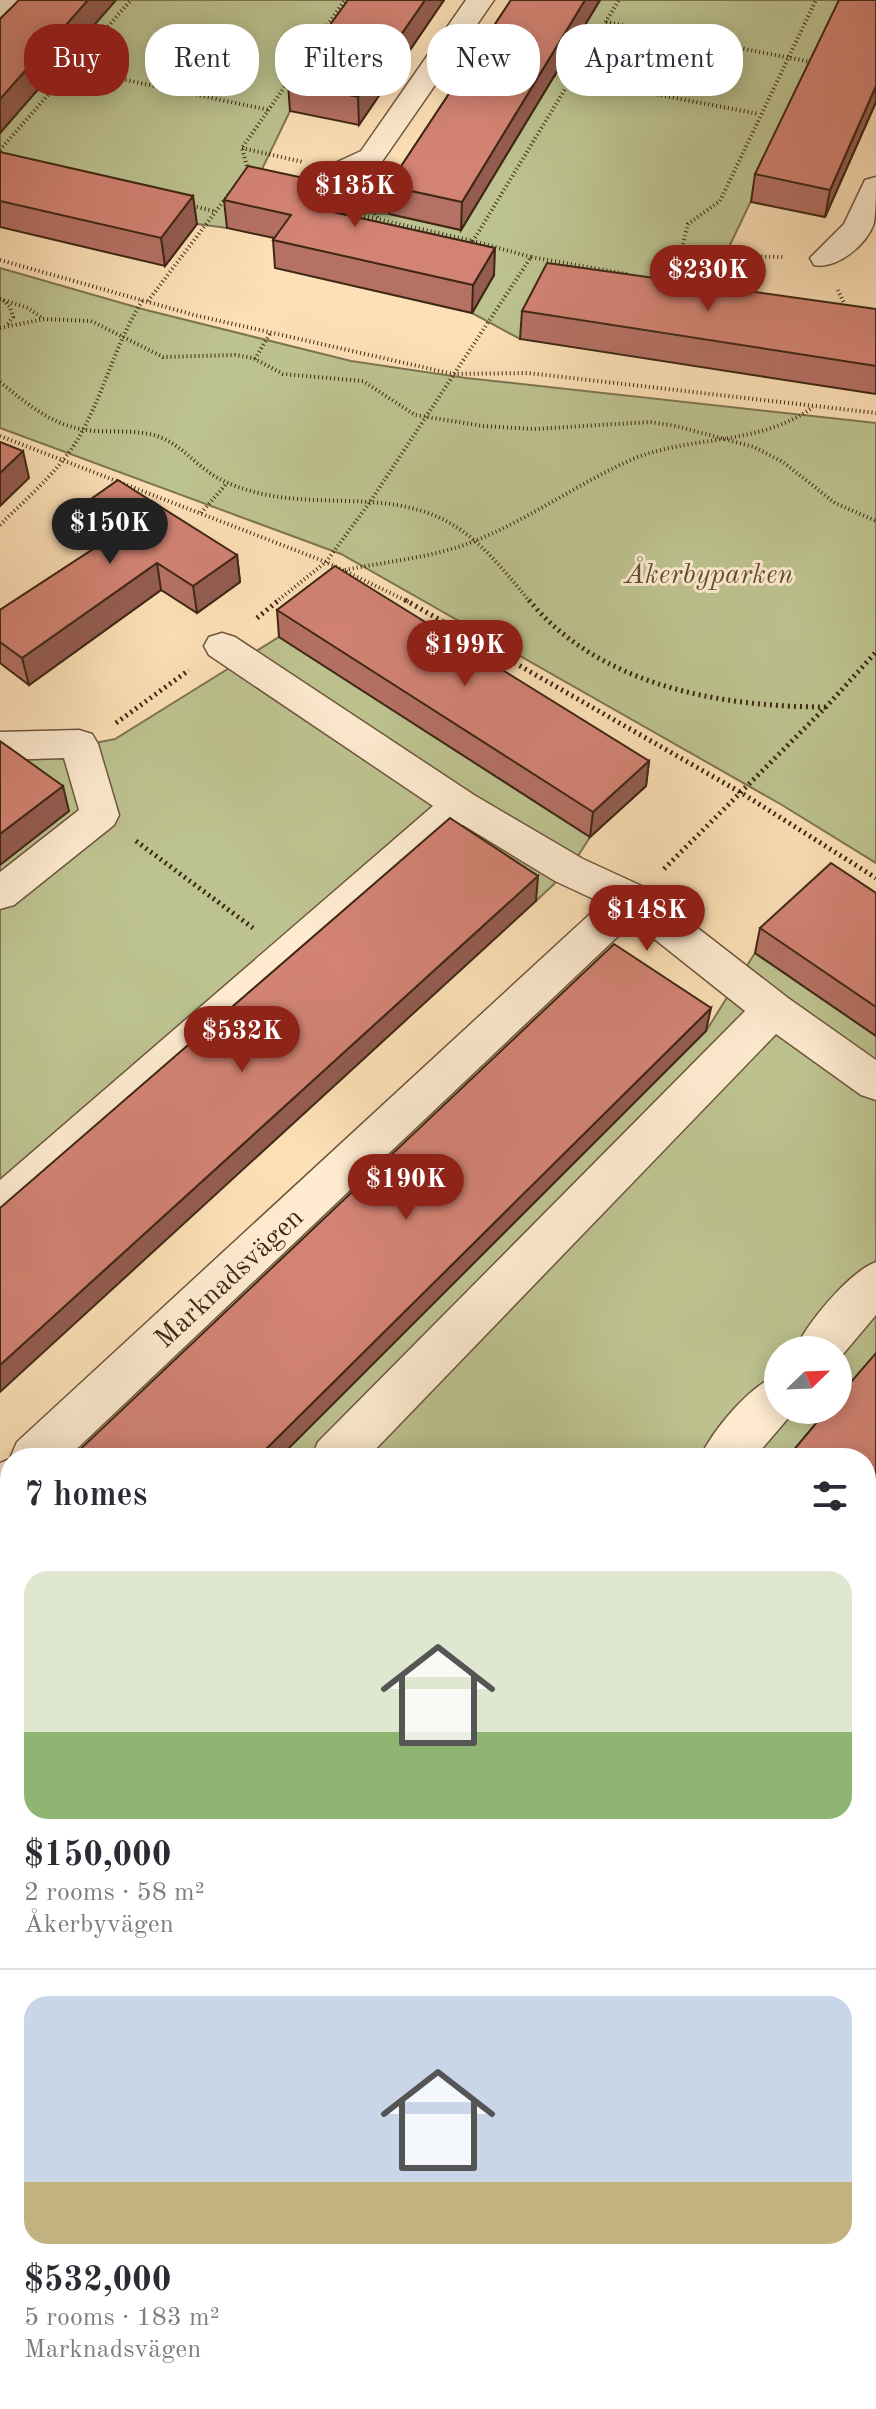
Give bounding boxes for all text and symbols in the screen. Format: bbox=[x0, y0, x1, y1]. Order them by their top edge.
chip: Buy bbox=[24, 24, 129, 96]
chip: Rent bbox=[145, 24, 259, 96]
chip: Filters bbox=[275, 24, 411, 96]
chip: New bbox=[427, 24, 540, 96]
chip: Apartment bbox=[556, 24, 743, 96]
pin: $135K bbox=[299, 161, 411, 229]
text: $135K bbox=[315, 174, 395, 200]
pin: $230K bbox=[652, 245, 764, 313]
text: $230K bbox=[668, 258, 748, 284]
pin: $150K bbox=[54, 498, 166, 566]
text: $150K bbox=[70, 511, 150, 537]
park label: Åkerbyparken bbox=[623, 556, 793, 590]
pin: $199K bbox=[409, 620, 521, 688]
text: $199K bbox=[425, 633, 505, 659]
pin: $148K bbox=[591, 885, 703, 953]
text: $148K bbox=[607, 898, 687, 924]
pin: $532K bbox=[186, 1006, 298, 1074]
text: $532K bbox=[202, 1019, 282, 1045]
pin: $190K bbox=[350, 1154, 462, 1222]
text: $190K bbox=[366, 1167, 446, 1193]
street label: Marknadsvägen bbox=[151, 1204, 309, 1355]
north arrow bbox=[764, 1336, 852, 1424]
map controls bbox=[764, 1336, 852, 1424]
icon: filters bbox=[808, 1474, 852, 1518]
text: 7 homes bbox=[24, 1479, 147, 1513]
icon: home bbox=[366, 1623, 510, 1767]
text: $150,000 bbox=[24, 1839, 172, 1873]
text: 2 rooms · 58 m² bbox=[24, 1880, 205, 1906]
text: Åkerbyvägen bbox=[24, 1912, 174, 1938]
icon: home bbox=[366, 2048, 510, 2192]
text: $532,000 bbox=[24, 2264, 172, 2298]
text: 5 rooms · 183 m² bbox=[24, 2305, 220, 2331]
text: Marknadsvägen bbox=[24, 2337, 201, 2363]

